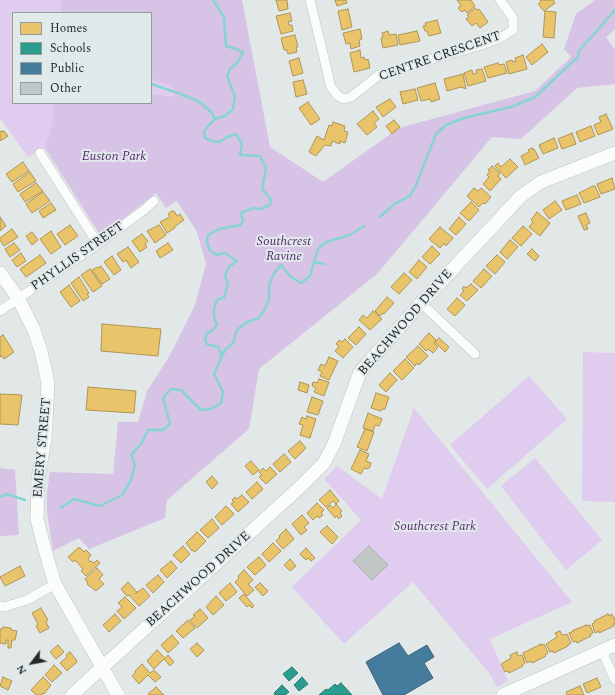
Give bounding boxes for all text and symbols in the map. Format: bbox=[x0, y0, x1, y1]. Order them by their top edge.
legend bbox=[12, 12, 152, 104]
text: Homes bbox=[50, 19, 88, 38]
street label: CENTRE CRESCENT bbox=[377, 29, 503, 85]
text: Schools bbox=[50, 39, 91, 58]
text: Public bbox=[50, 59, 84, 78]
text: Other bbox=[50, 79, 82, 98]
park label: Euston Park bbox=[82, 149, 146, 165]
street label: PHYLLIS STREET bbox=[29, 219, 127, 295]
park label: Southcrest Ravine bbox=[257, 234, 311, 265]
street label: BEACHWOOD DRIVE bbox=[356, 267, 456, 379]
street label: EMERY STREET bbox=[31, 397, 55, 499]
park label: Southcrest Park bbox=[394, 519, 476, 535]
street label: BEACHWOOD DRIVE bbox=[144, 529, 254, 631]
north arrow bbox=[12, 643, 52, 683]
text: N bbox=[12, 661, 31, 678]

